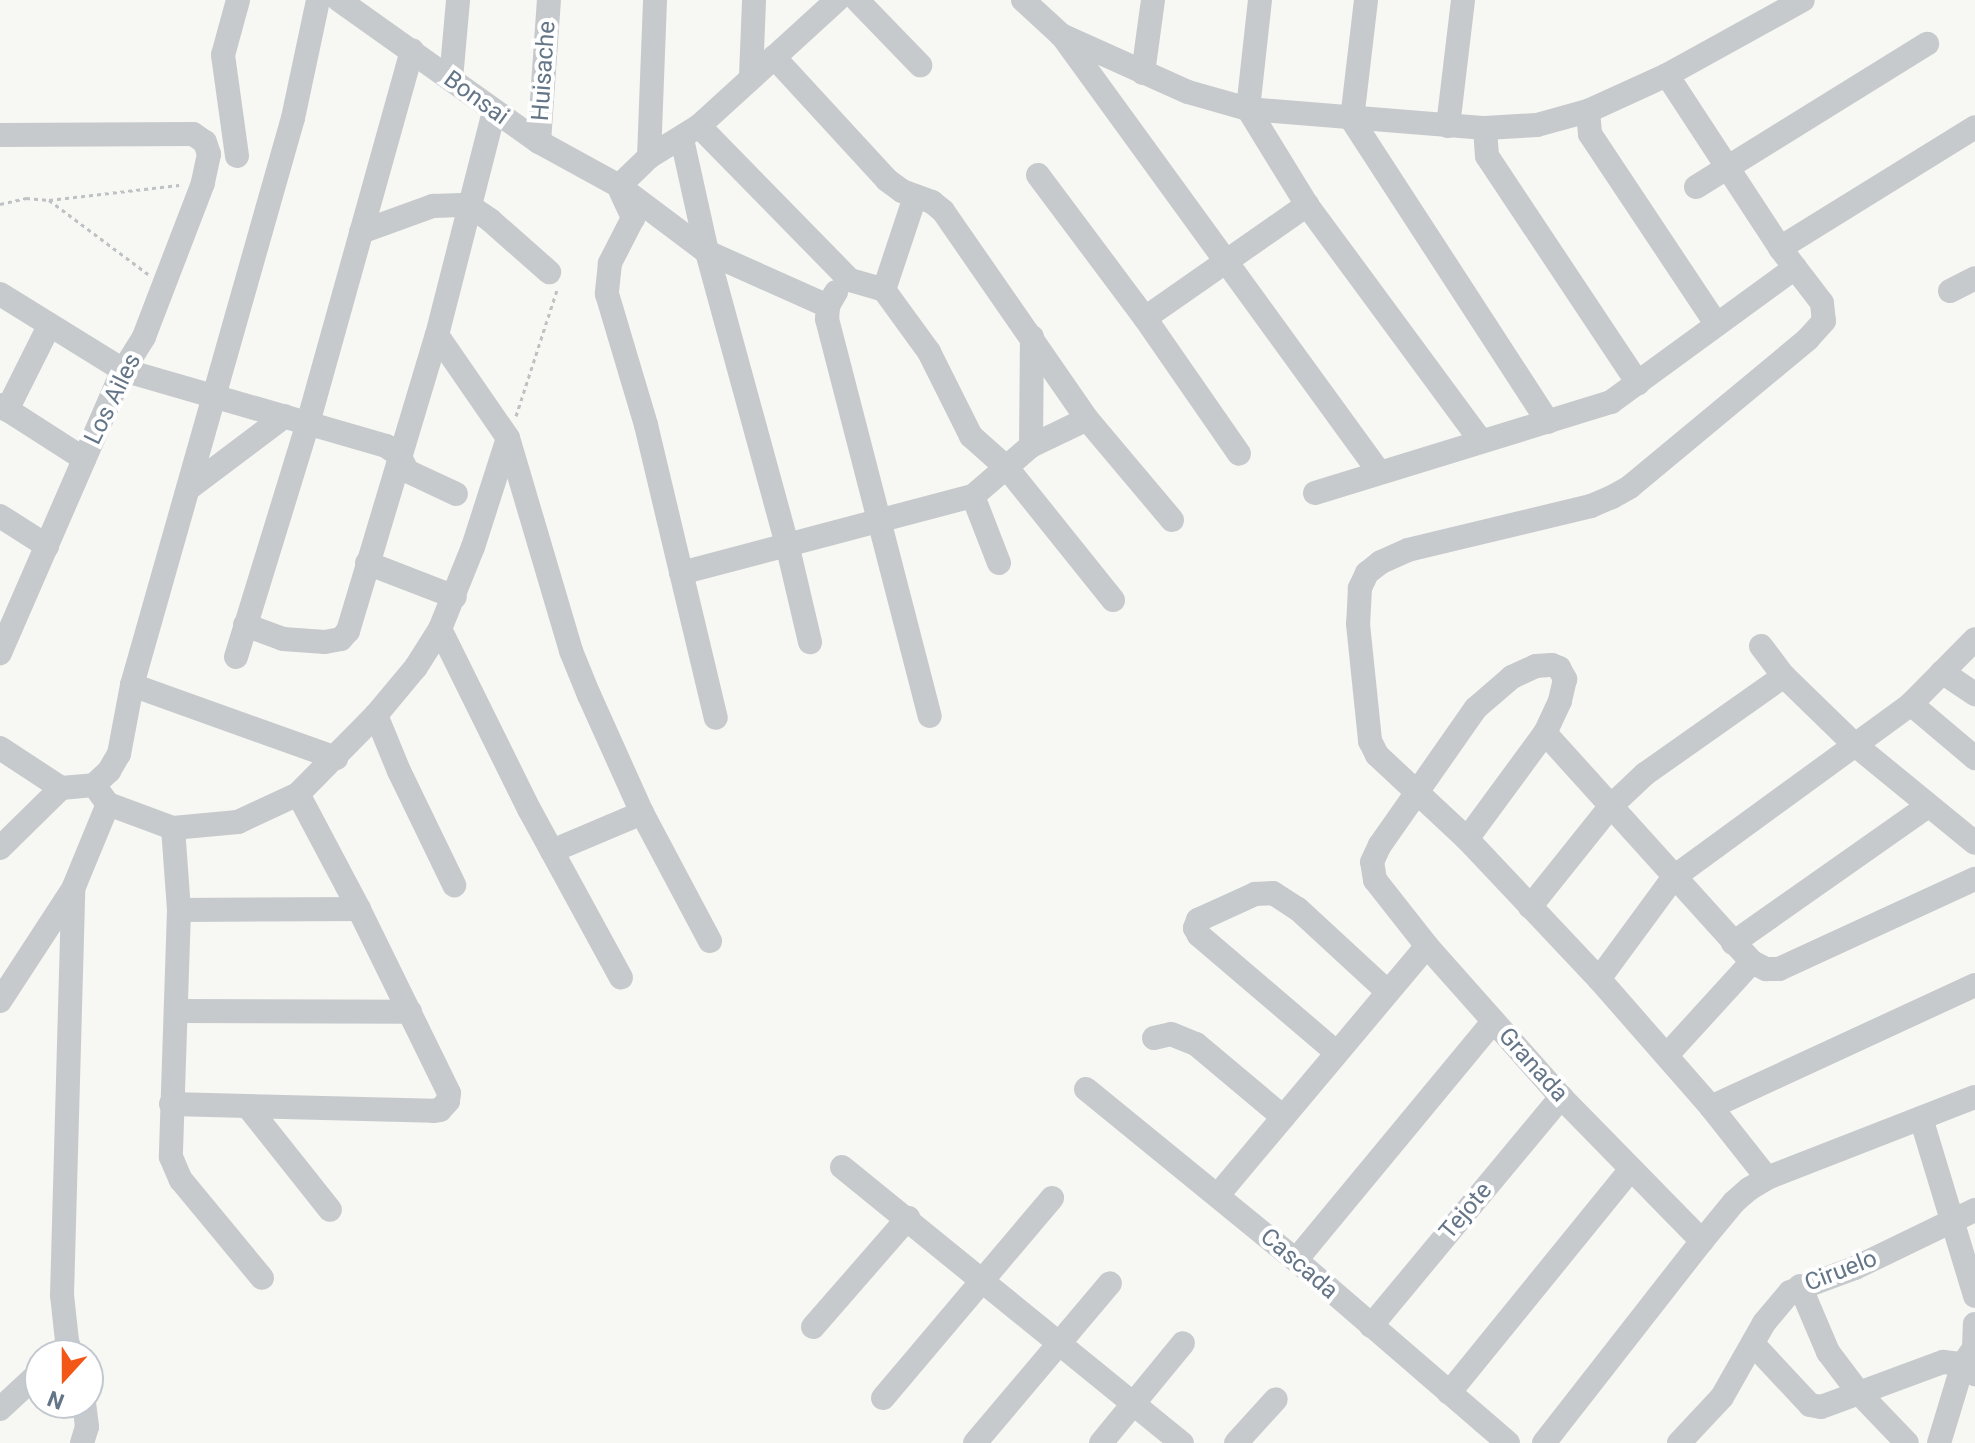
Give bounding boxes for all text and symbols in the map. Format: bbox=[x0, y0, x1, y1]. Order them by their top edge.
street label: Huisache bbox=[526, 20, 562, 122]
street label: Bonsai bbox=[438, 65, 514, 131]
street label: Los Ailes bbox=[79, 349, 147, 449]
street label: Granada bbox=[1492, 1022, 1574, 1108]
street label: Tejote bbox=[1434, 1177, 1498, 1245]
street label: Cascada bbox=[1254, 1223, 1344, 1305]
street label: Ciruelo bbox=[1801, 1244, 1881, 1298]
north arrow bbox=[24, 1339, 104, 1419]
text: N bbox=[44, 1386, 68, 1414]

